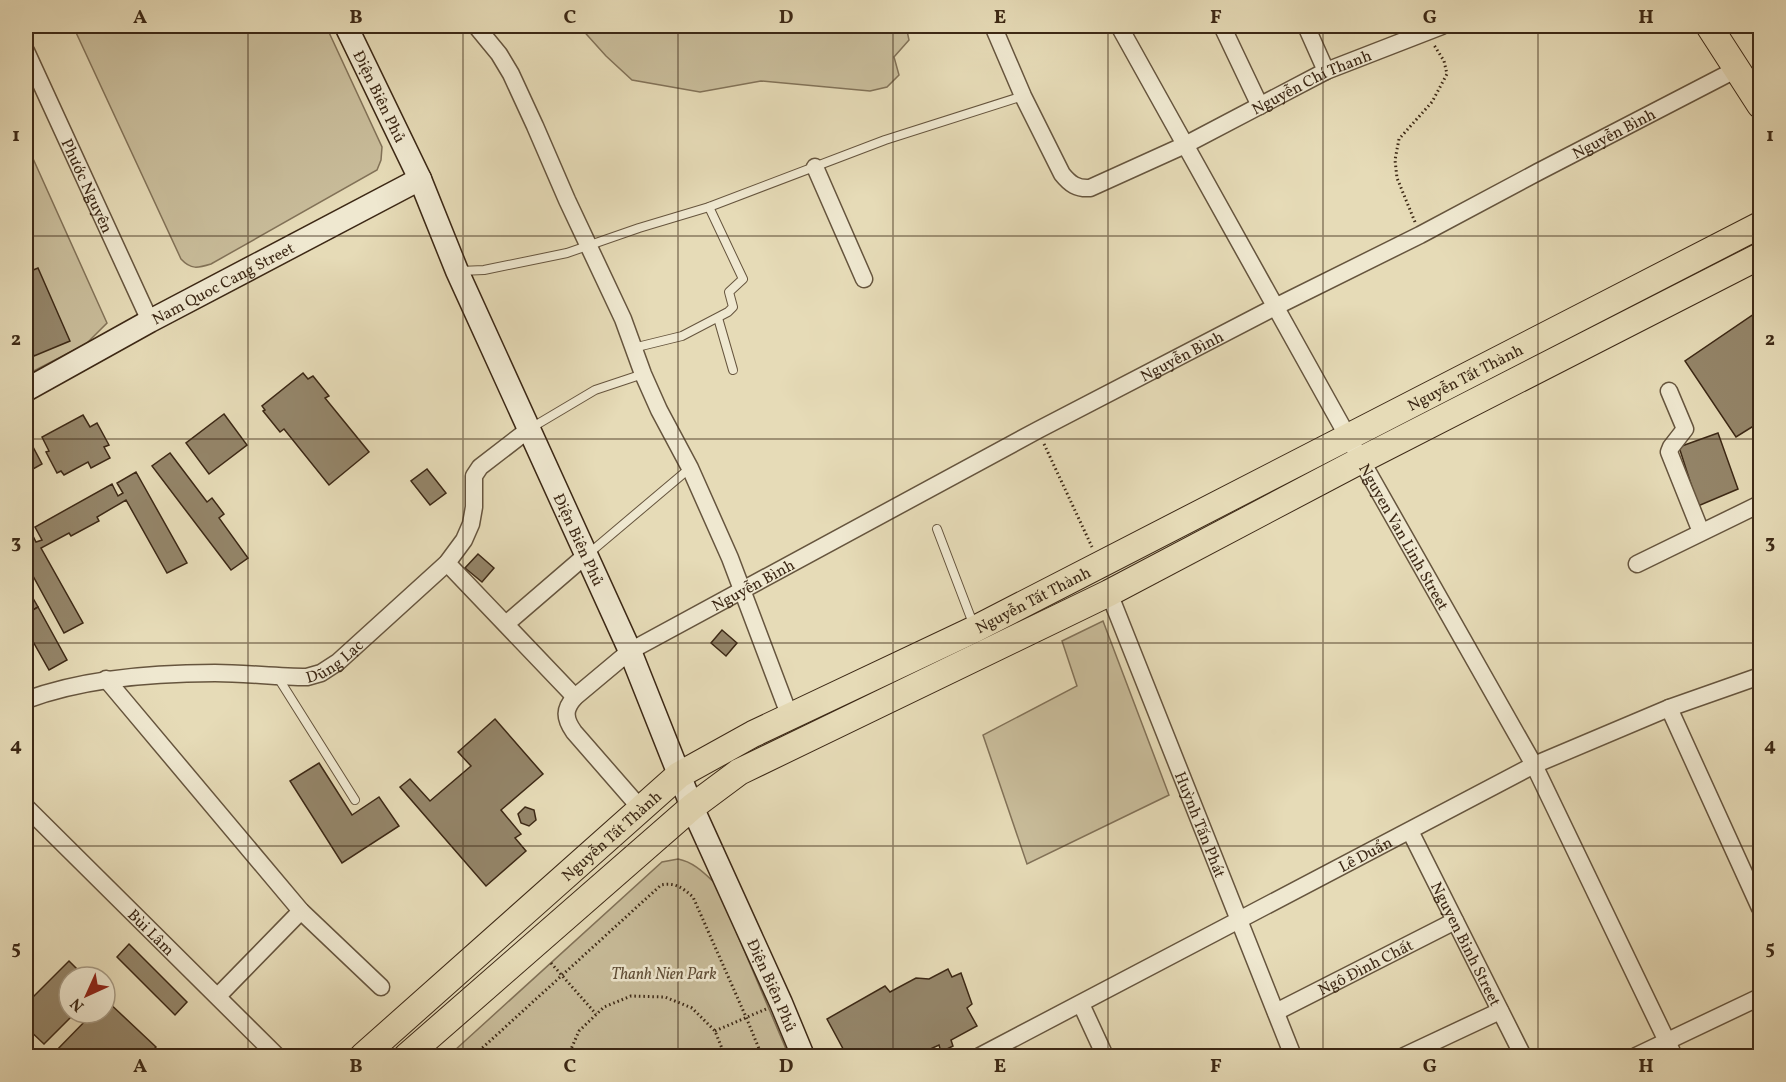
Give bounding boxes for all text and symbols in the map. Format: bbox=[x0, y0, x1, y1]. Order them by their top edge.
text: A bbox=[133, 4, 147, 32]
text: B bbox=[349, 4, 363, 32]
text: C bbox=[564, 4, 577, 32]
text: D bbox=[779, 4, 793, 32]
text: E bbox=[994, 4, 1006, 32]
text: F bbox=[1210, 4, 1222, 32]
text: G bbox=[1423, 4, 1437, 32]
text: H bbox=[1638, 4, 1654, 32]
street label: Nguyễn Chí Thanh bbox=[1248, 45, 1375, 121]
street label: Điện Biên Phủ bbox=[347, 47, 410, 147]
street label: Nguyễn Bình bbox=[1569, 104, 1660, 165]
text: 1 bbox=[12, 122, 20, 150]
text: 1 bbox=[1766, 122, 1774, 150]
street label: Phước Nguyên bbox=[55, 135, 117, 237]
street label: Nam Quoc Cang Street bbox=[148, 238, 299, 331]
text: 2 bbox=[11, 326, 21, 354]
street label: Nguyễn Bình bbox=[1137, 326, 1228, 388]
text: 2 bbox=[1765, 326, 1775, 354]
street label: Nguyễn Tất Thành bbox=[1404, 340, 1527, 418]
street label: Nguyen Van Linh Street bbox=[1352, 460, 1453, 615]
street label: Điện Biên Phủ bbox=[547, 490, 608, 590]
text: 3 bbox=[11, 529, 21, 557]
text: 3 bbox=[1765, 529, 1775, 557]
street label: Nguyễn Bình bbox=[708, 555, 799, 618]
street label: Nguyễn Tất Thành bbox=[972, 562, 1095, 640]
street label: Dũng Lạc bbox=[304, 635, 369, 690]
text: 4 bbox=[10, 732, 22, 760]
text: 4 bbox=[1764, 732, 1776, 760]
street label: Huỳnh Tấn Phát bbox=[1168, 769, 1230, 882]
street label: Nguyễn Tất Thành bbox=[558, 786, 667, 887]
street label: Lê Duẩn bbox=[1335, 832, 1397, 879]
street label: Nguyen Binh Street bbox=[1424, 879, 1505, 1011]
street label: Bùi Lâm bbox=[122, 905, 179, 961]
text: 5 bbox=[11, 935, 21, 963]
street label: Ngô Đình Chất bbox=[1315, 935, 1418, 1002]
text: 5 bbox=[1765, 935, 1775, 963]
street label: Điện Biên Phủ bbox=[740, 936, 801, 1036]
park label: Thanh Nien Park bbox=[611, 964, 717, 986]
north arrow bbox=[57, 965, 117, 1025]
text: N bbox=[66, 992, 90, 1016]
text: A bbox=[133, 1053, 147, 1081]
text: B bbox=[349, 1053, 363, 1081]
text: C bbox=[564, 1053, 577, 1081]
text: D bbox=[779, 1053, 793, 1081]
text: E bbox=[994, 1053, 1006, 1081]
text: F bbox=[1210, 1053, 1222, 1081]
text: G bbox=[1423, 1053, 1437, 1081]
text: H bbox=[1638, 1053, 1654, 1081]

